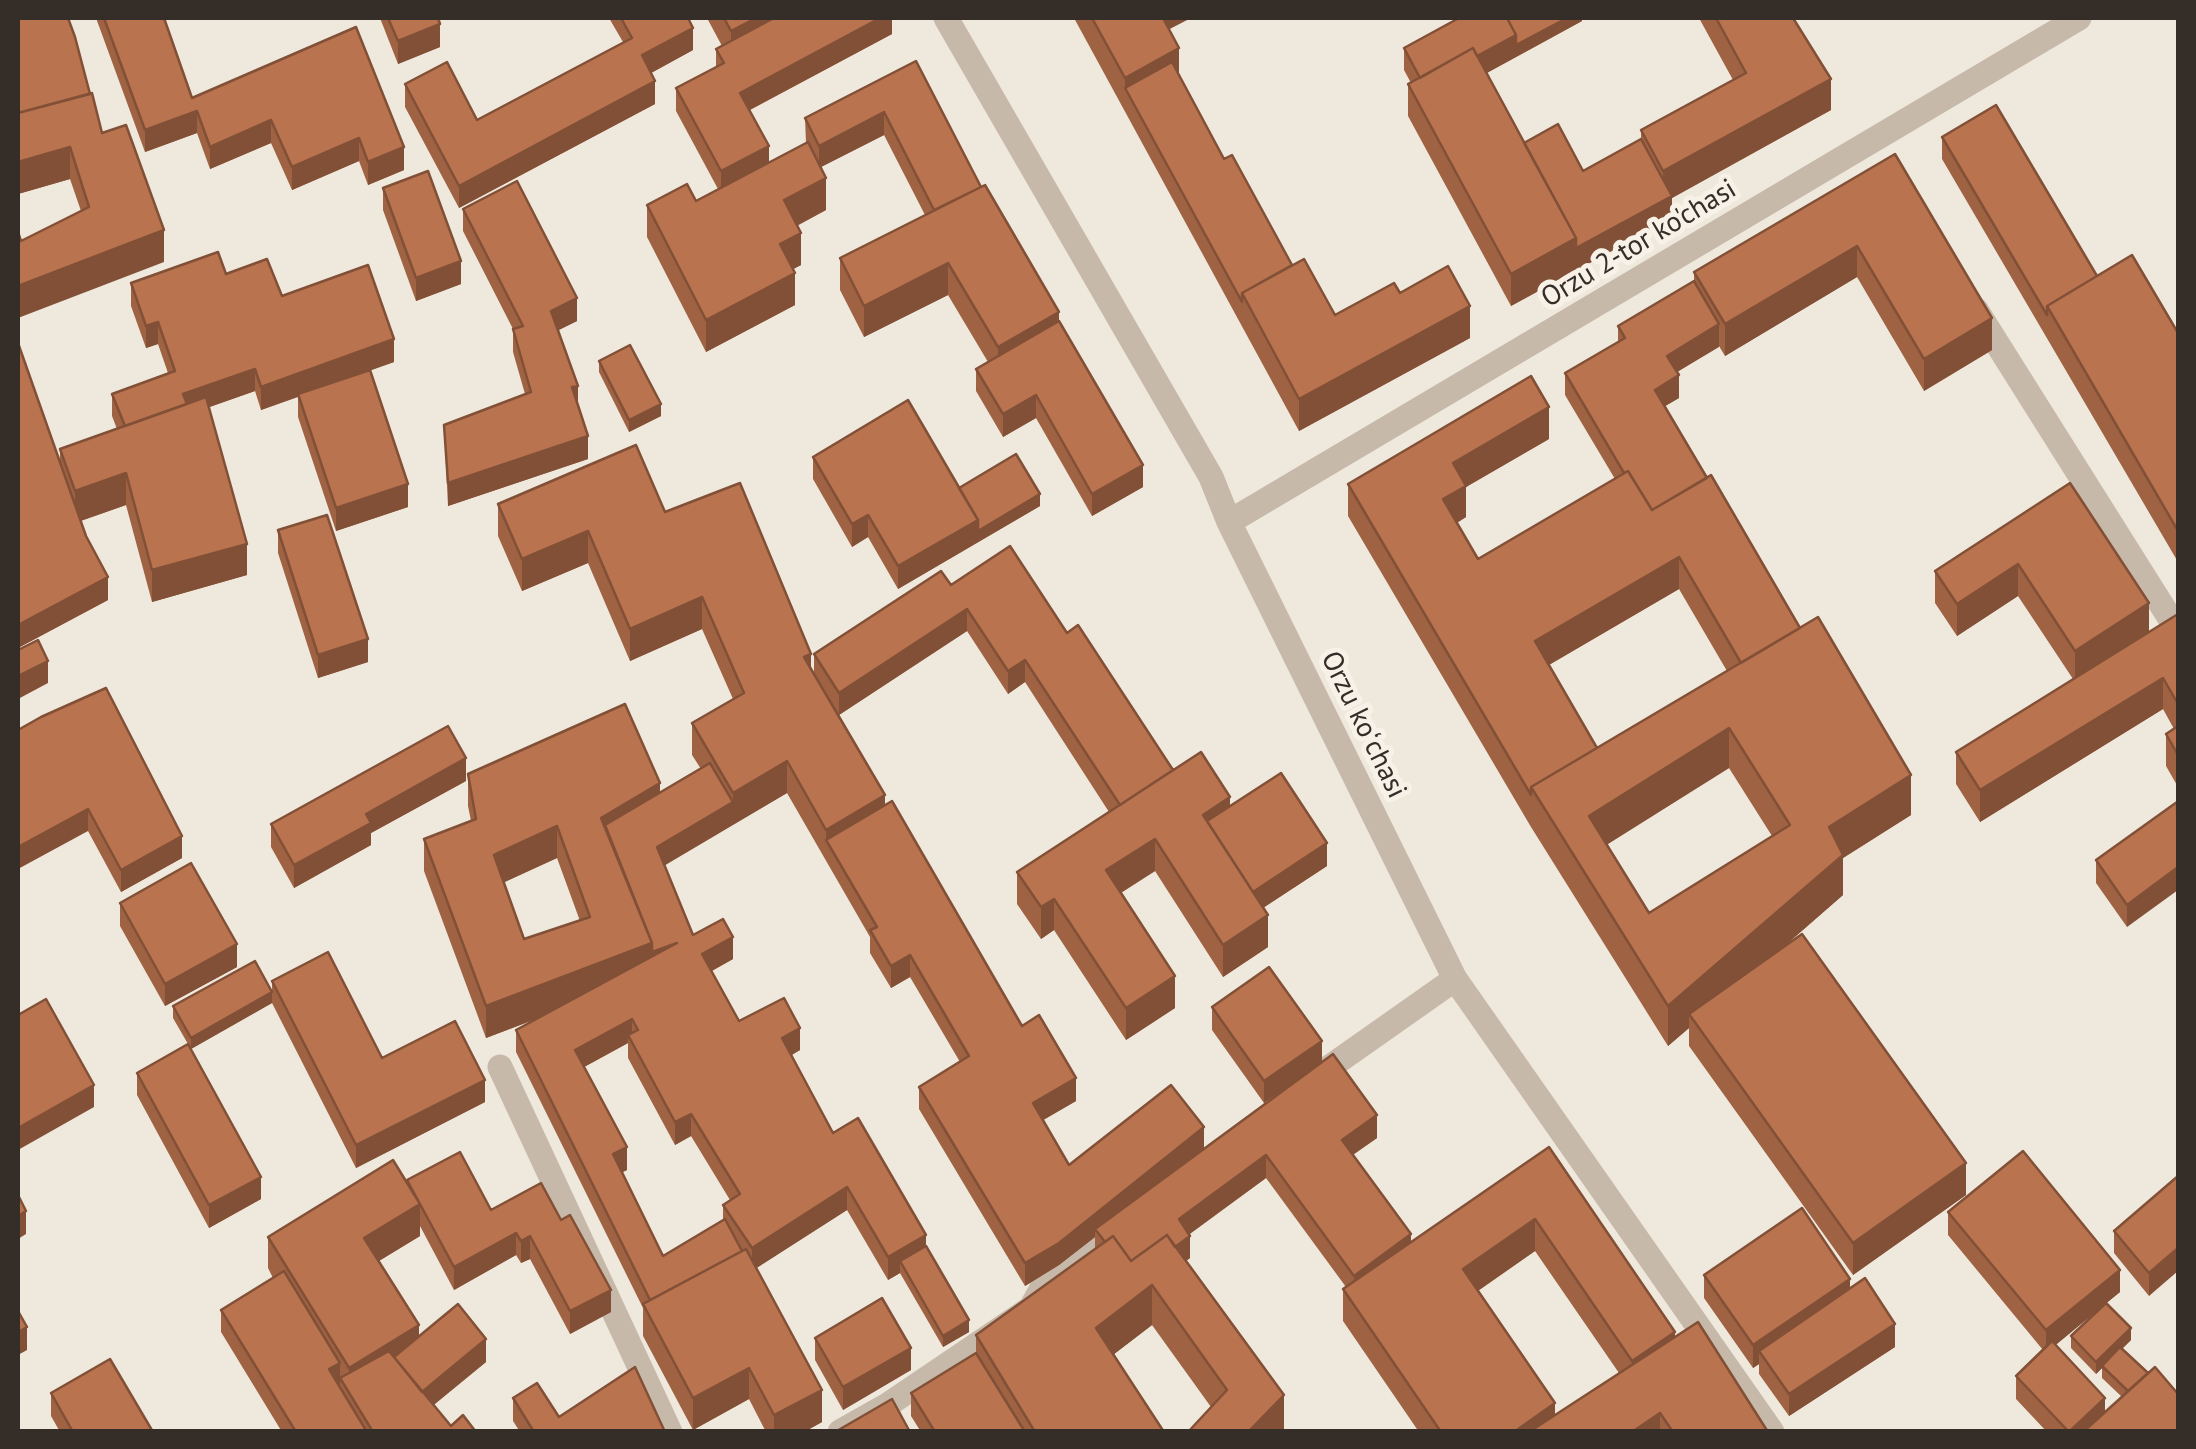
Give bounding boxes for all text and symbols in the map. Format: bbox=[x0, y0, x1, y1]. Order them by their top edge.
street label: Orzu 2-tor ko'chasi bbox=[1536, 173, 1742, 315]
street label: Orzu koʻchasi bbox=[1313, 646, 1413, 804]

